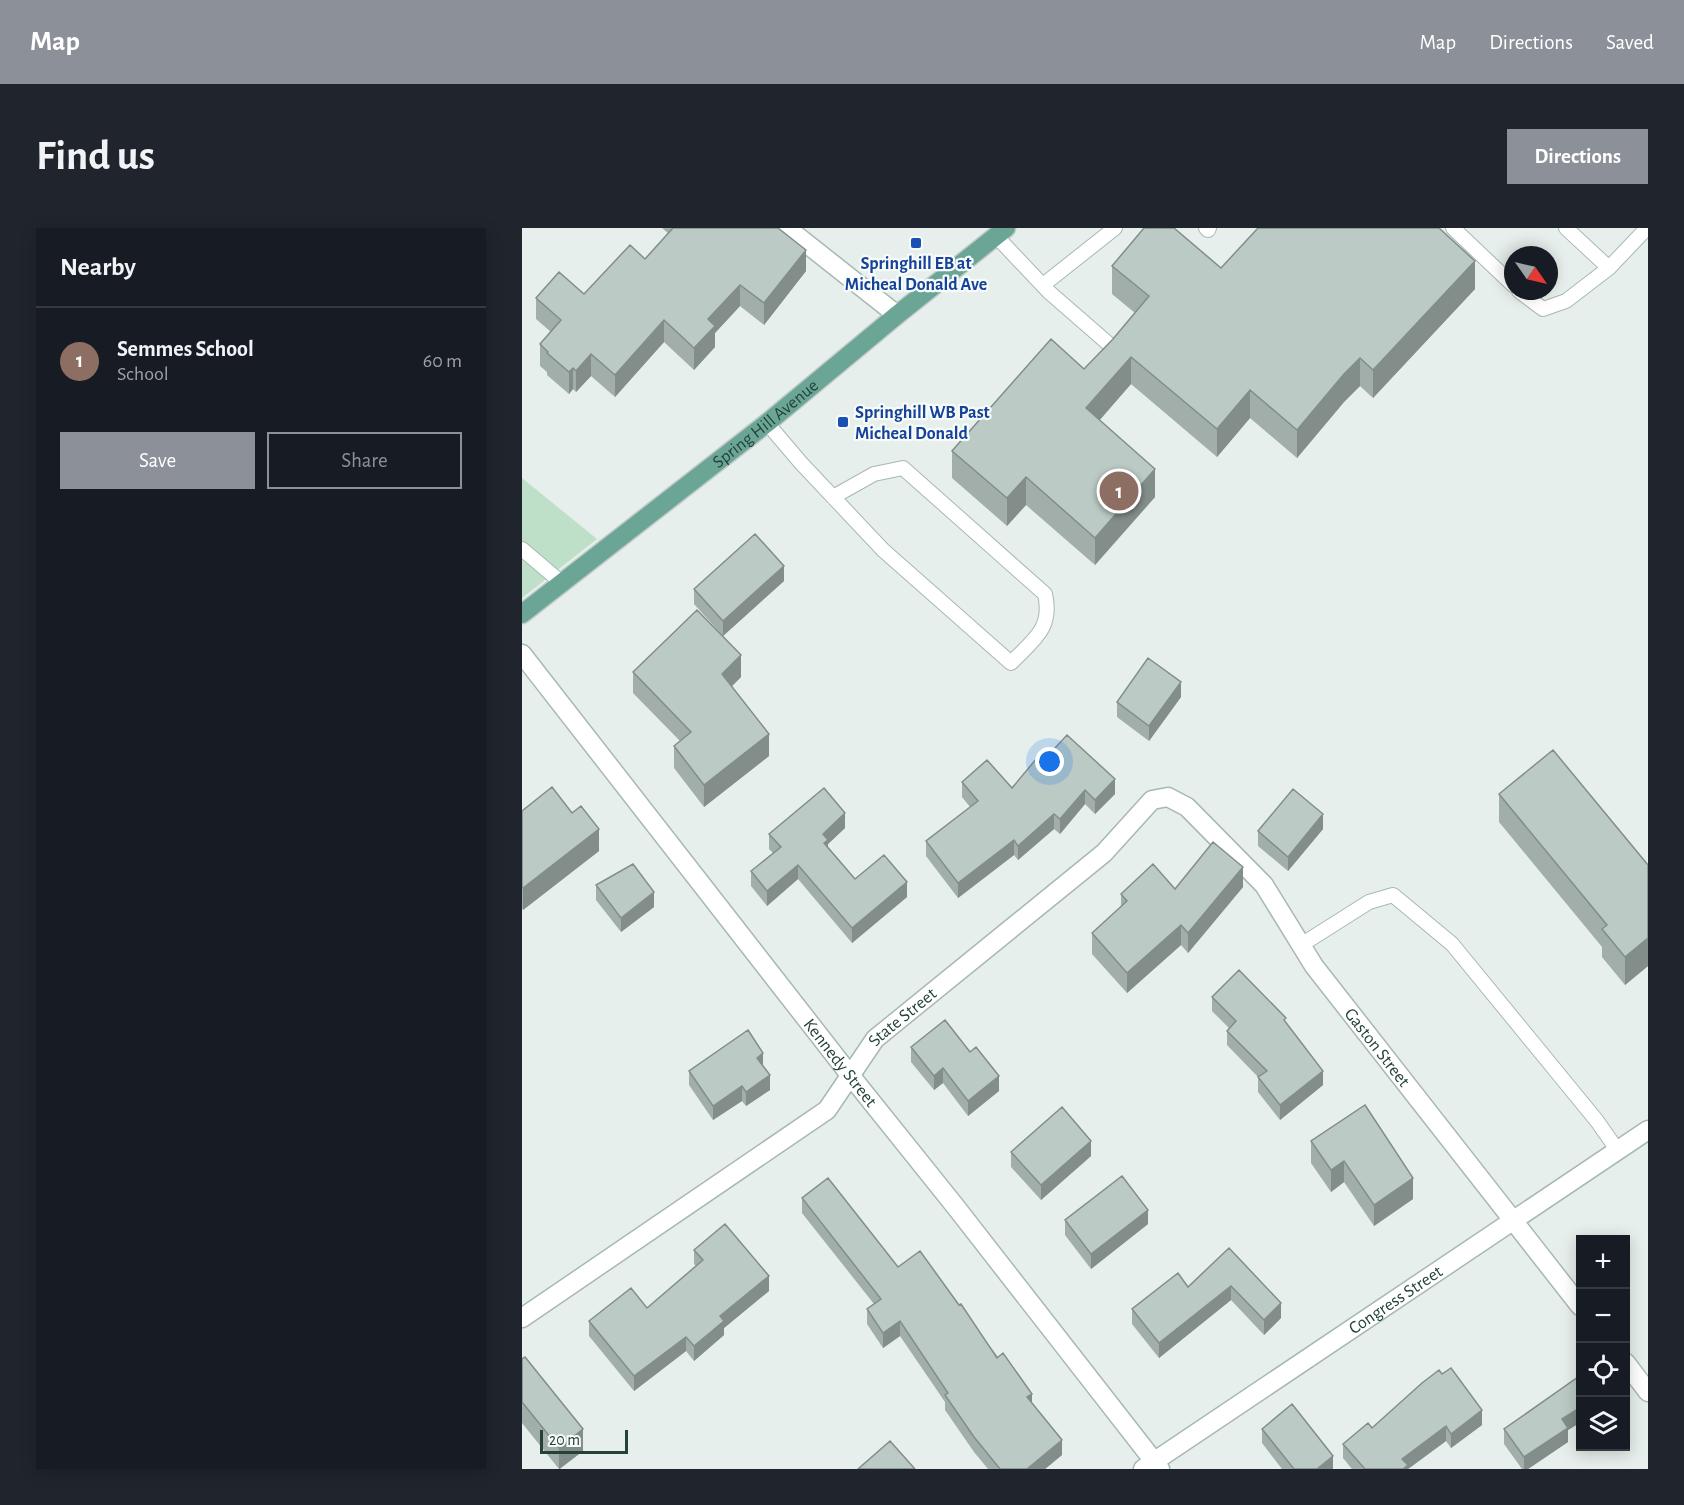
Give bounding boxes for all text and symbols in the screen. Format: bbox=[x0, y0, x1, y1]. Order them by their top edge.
text: Map bbox=[30, 28, 80, 56]
text: Map bbox=[1420, 32, 1456, 53]
text: Directions bbox=[1489, 32, 1573, 53]
text: Saved bbox=[1606, 32, 1654, 53]
button: Directions bbox=[1507, 129, 1648, 184]
text: Find us bbox=[36, 135, 155, 177]
marker: Springhill EB at Micheal Donald Ave bbox=[909, 236, 923, 250]
north arrow bbox=[1504, 246, 1558, 300]
text: Nearby bbox=[60, 254, 136, 280]
place label: Springhill EB at Micheal Donald Ave bbox=[845, 255, 987, 294]
text: Semmes School bbox=[117, 338, 254, 360]
text: 1 bbox=[76, 351, 83, 371]
text: 60 m bbox=[423, 351, 462, 371]
text: School bbox=[117, 364, 169, 384]
street label: Spring Hill Avenue bbox=[710, 376, 822, 472]
place label: Springhill WB Past Micheal Donald bbox=[855, 404, 990, 443]
marker: Springhill WB Past Micheal Donald bbox=[836, 415, 850, 429]
button: Save bbox=[60, 432, 255, 489]
button: Share bbox=[267, 432, 462, 489]
pin: 1 bbox=[1100, 468, 1138, 514]
your location bbox=[1035, 747, 1064, 776]
street label: State Street bbox=[865, 985, 941, 1049]
street label: Gaston Street bbox=[1341, 1005, 1413, 1091]
street label: Kennedy Street bbox=[800, 1016, 880, 1111]
map controls bbox=[1576, 1235, 1630, 1451]
button: + bbox=[1576, 1235, 1630, 1289]
street label: Congress Street bbox=[1346, 1263, 1446, 1338]
button: − bbox=[1576, 1289, 1630, 1343]
button: locate bbox=[1576, 1343, 1630, 1397]
button: layers bbox=[1576, 1397, 1630, 1451]
scale bar bbox=[540, 1427, 628, 1454]
text: 20 m bbox=[549, 1432, 580, 1448]

